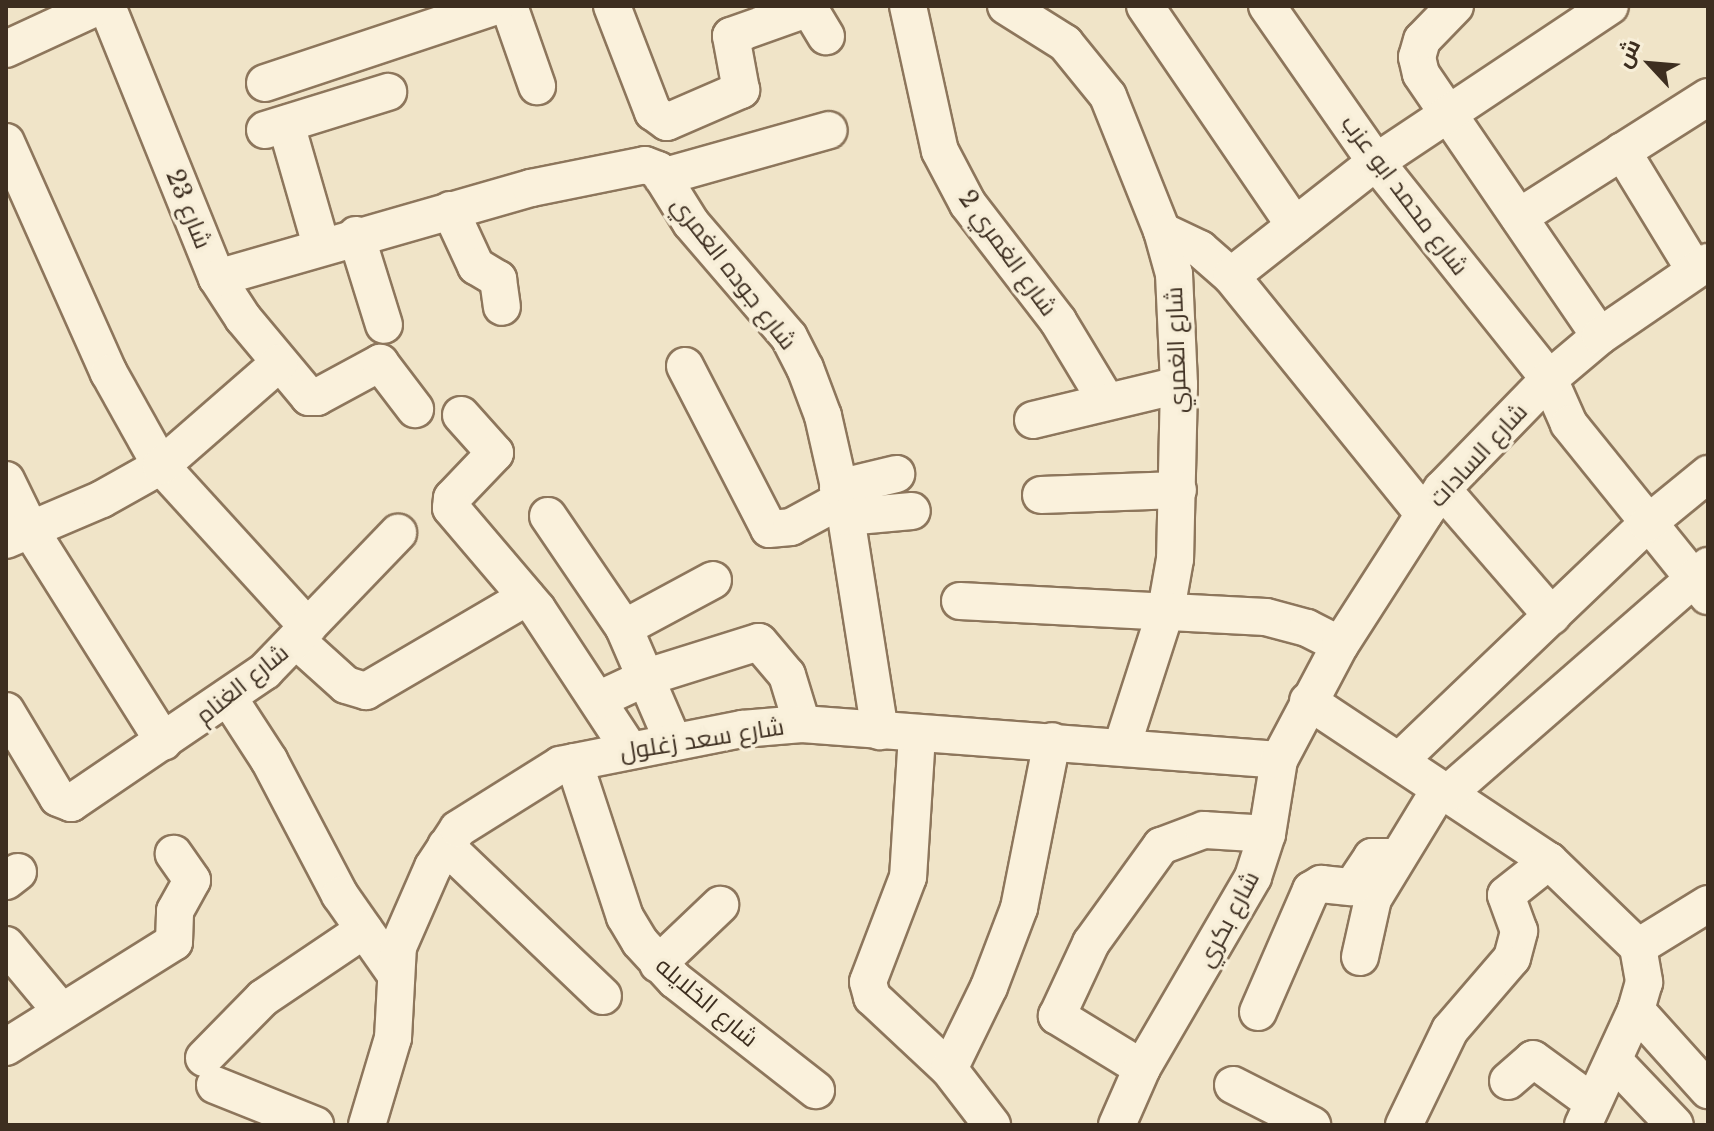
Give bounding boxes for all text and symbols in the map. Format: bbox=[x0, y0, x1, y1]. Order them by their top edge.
north arrow bbox=[1610, 24, 1690, 104]
text: ش bbox=[1610, 35, 1646, 72]
street label: شارع محمد ابو عزب bbox=[1335, 109, 1475, 281]
street label: شارع 23 bbox=[160, 165, 218, 253]
street label: شارع الغمري 2 bbox=[953, 185, 1063, 321]
street label: شارع جوده الغمري bbox=[665, 191, 803, 355]
street label: شارع الغمري bbox=[1159, 286, 1193, 414]
street label: شارع السادات bbox=[1423, 397, 1533, 513]
street label: شارع الغنام bbox=[190, 638, 294, 730]
street label: شارع سعد زغلول bbox=[618, 712, 786, 766]
street label: شارع بكري bbox=[1191, 866, 1265, 972]
street label: شارع الخلايله bbox=[650, 951, 764, 1053]

